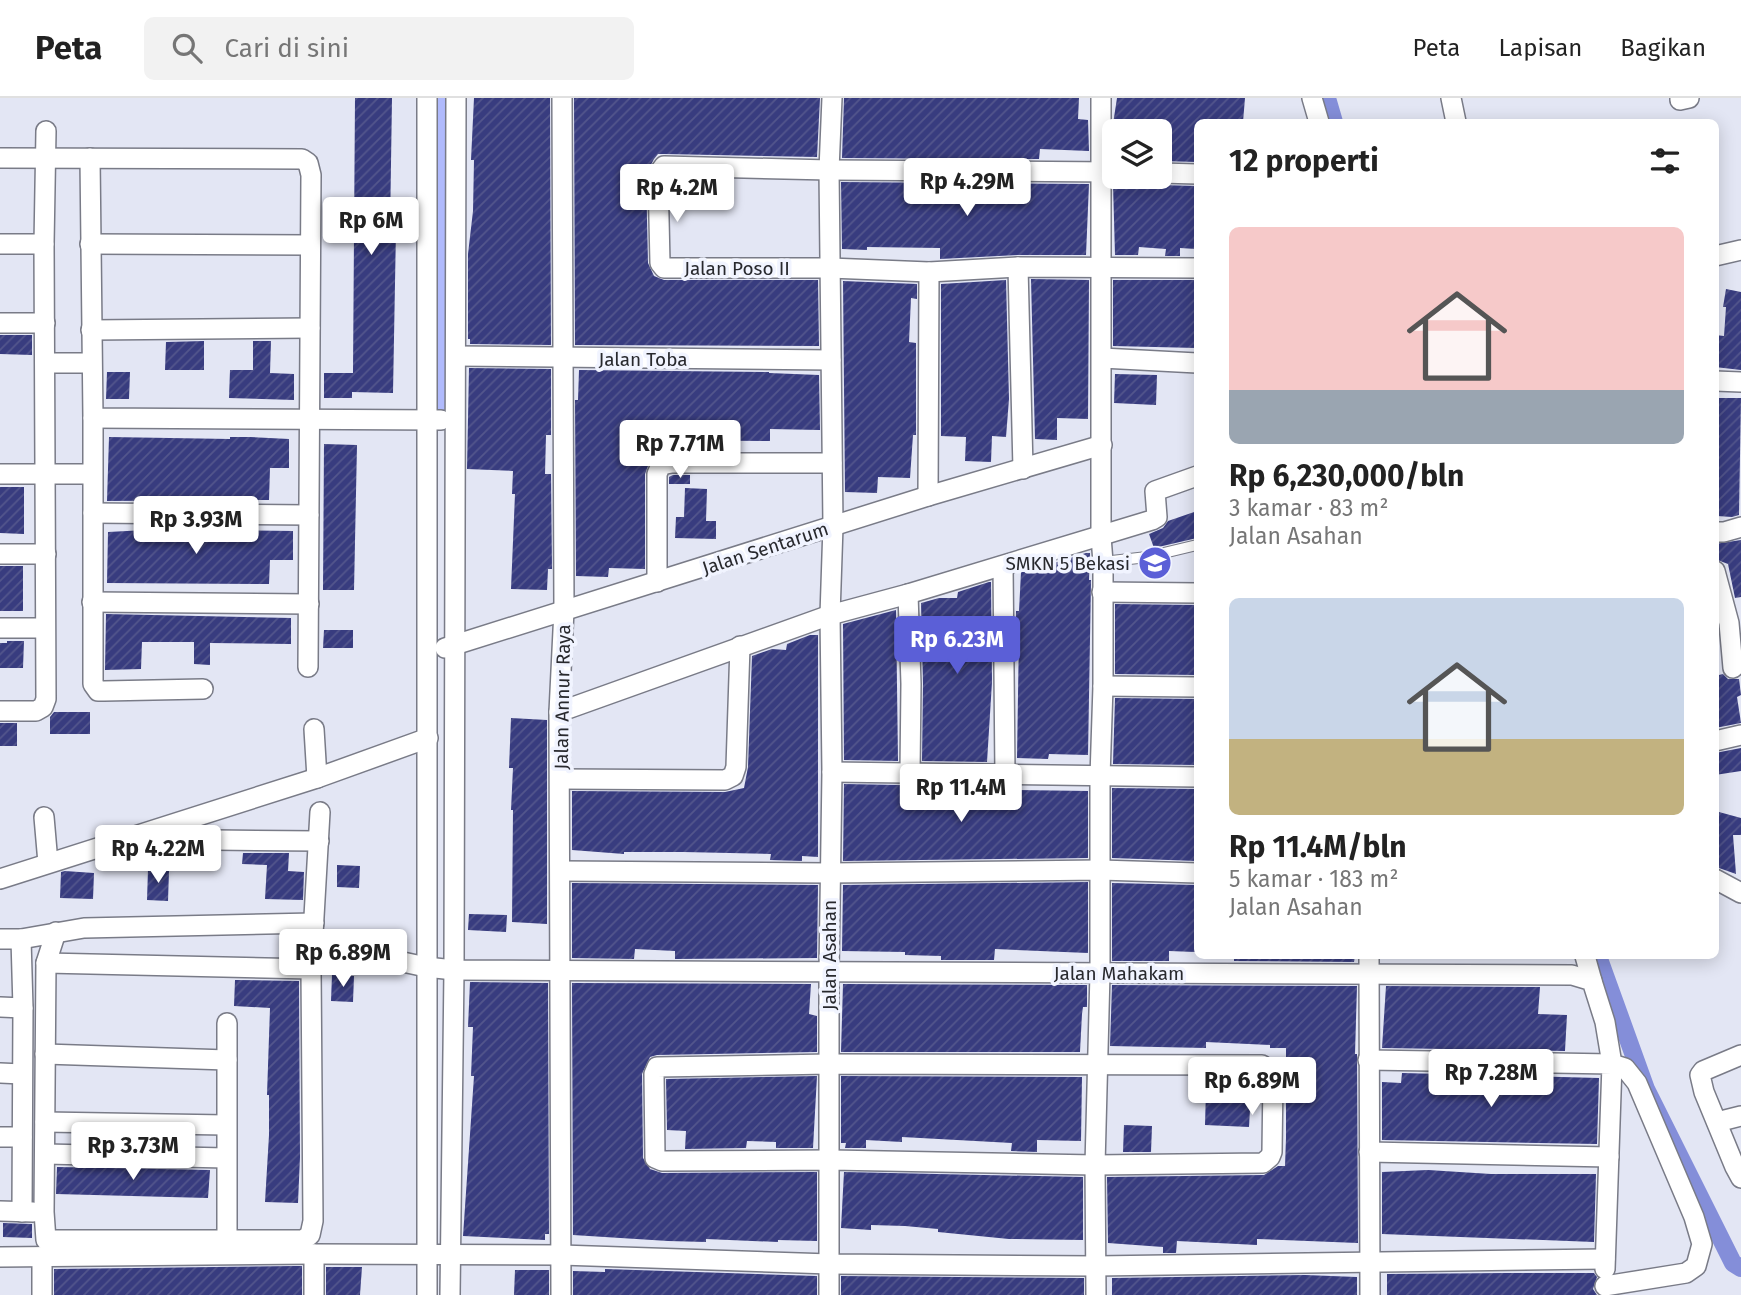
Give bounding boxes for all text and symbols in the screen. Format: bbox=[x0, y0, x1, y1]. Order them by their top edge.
search box bbox=[144, 17, 634, 80]
text: Peta bbox=[35, 28, 102, 68]
icon: search bbox=[168, 29, 206, 67]
text: Cari di sini bbox=[224, 33, 349, 64]
text: Peta bbox=[1413, 34, 1460, 62]
text: Lapisan bbox=[1498, 34, 1582, 62]
text: Bagikan bbox=[1620, 34, 1706, 62]
map controls bbox=[1102, 119, 1172, 189]
button: layers bbox=[1102, 119, 1172, 189]
icon: filters bbox=[1646, 142, 1684, 180]
text: 12 properti bbox=[1229, 143, 1379, 179]
pin: Rp 4.29M bbox=[895, 158, 1039, 218]
pin: Rp 4.2M bbox=[612, 164, 742, 224]
text: Rp 4.29M bbox=[920, 167, 1014, 195]
text: Rp 4.2M bbox=[636, 173, 718, 201]
pin: Rp 6M bbox=[322, 198, 420, 257]
text: Rp 6M bbox=[339, 206, 403, 234]
street label: Jalan Poso II bbox=[684, 257, 790, 280]
icon: home bbox=[1394, 273, 1520, 399]
street label: Jalan Toba bbox=[598, 348, 688, 371]
pin: Rp 7.71M bbox=[608, 420, 752, 480]
text: Rp 7.71M bbox=[636, 429, 724, 457]
text: Rp 6,230,000/bln bbox=[1229, 458, 1464, 494]
text: 3 kamar · 83 m² bbox=[1229, 494, 1388, 522]
pin: Rp 3.93M bbox=[124, 496, 268, 556]
text: Rp 3.93M bbox=[150, 505, 242, 533]
street label: Jalan Sentarum bbox=[699, 517, 831, 580]
text: Jalan Asahan bbox=[1229, 522, 1363, 550]
school or university icon: SMKN 5 Bekasi bbox=[1136, 544, 1174, 582]
place label: SMKN 5 Bekasi bbox=[1006, 552, 1130, 575]
pin: Rp 6.23M bbox=[885, 616, 1029, 676]
street label: Jalan Annur Raya bbox=[550, 624, 575, 770]
text: Rp 6.23M bbox=[910, 625, 1004, 653]
icon: home bbox=[1394, 644, 1520, 770]
pin: Rp 11.4M bbox=[889, 764, 1033, 824]
text: Rp 11.4M bbox=[916, 773, 1006, 801]
pin: Rp 4.22M bbox=[86, 826, 230, 885]
text: Rp 11.4M/bln bbox=[1229, 829, 1407, 865]
text: Rp 4.22M bbox=[111, 834, 205, 862]
text: 5 kamar · 183 m² bbox=[1229, 865, 1398, 893]
text: Jalan Asahan bbox=[1229, 893, 1363, 921]
street label: Jalan Asahan bbox=[818, 900, 841, 1010]
pin: Rp 6.89M bbox=[271, 930, 415, 989]
text: Rp 6.89M bbox=[295, 938, 391, 966]
street label: Jalan Mahakam bbox=[1054, 962, 1184, 985]
pin: Rp 7.28M bbox=[1419, 1049, 1563, 1109]
pin: Rp 6.89M bbox=[1180, 1058, 1324, 1117]
text: Rp 7.28M bbox=[1445, 1058, 1538, 1086]
text: Rp 6.89M bbox=[1204, 1066, 1300, 1094]
pin: Rp 3.73M bbox=[61, 1122, 205, 1182]
text: Rp 3.73M bbox=[87, 1131, 179, 1159]

